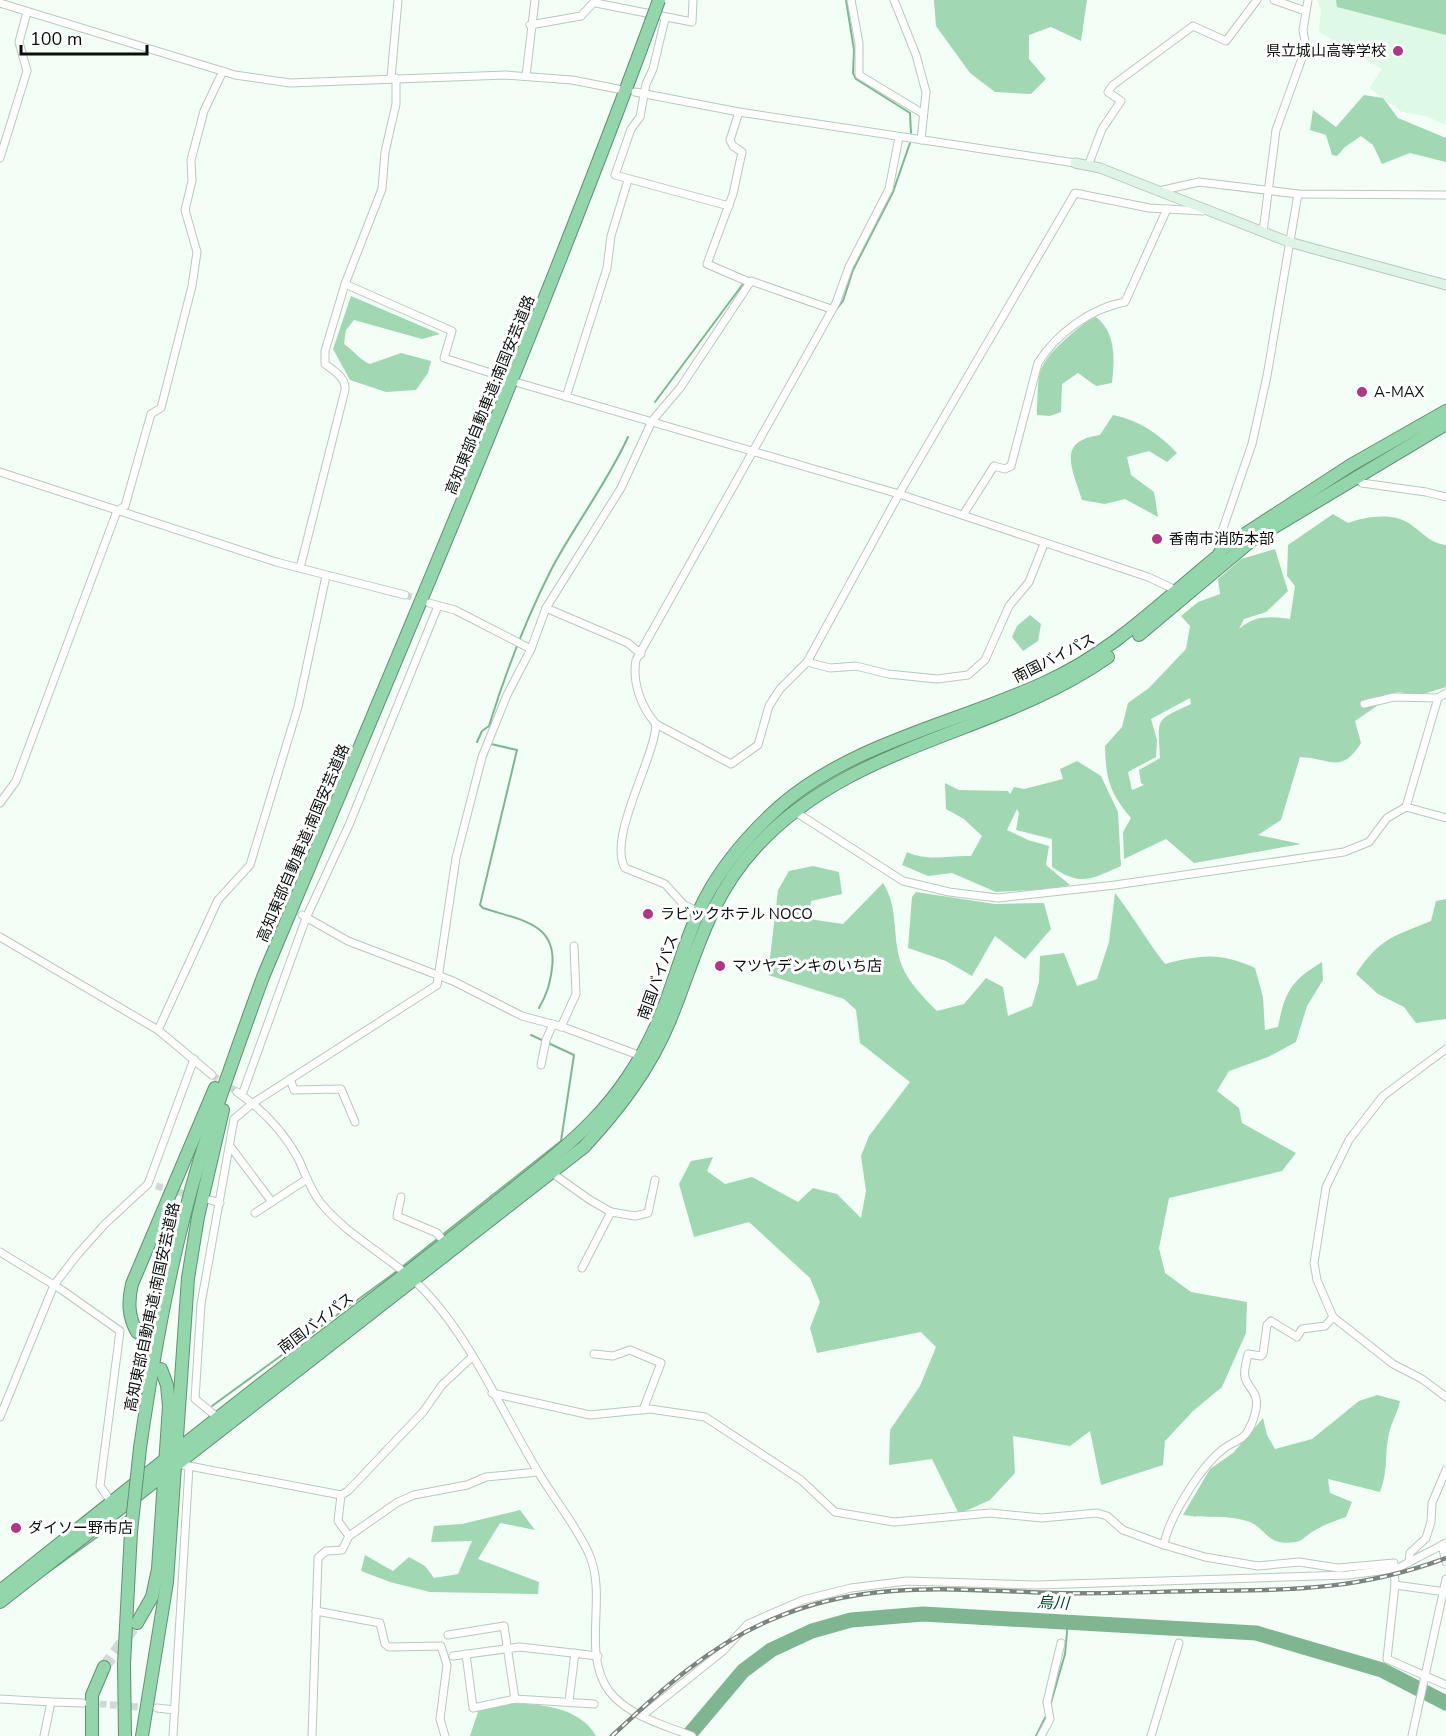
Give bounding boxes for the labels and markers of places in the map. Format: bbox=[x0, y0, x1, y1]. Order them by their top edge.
place label: 県立城山高等学校 bbox=[1266, 41, 1386, 61]
marker: 県立城山高等学校 bbox=[1391, 44, 1405, 58]
place label: A-MAX bbox=[1374, 382, 1425, 402]
marker: A-MAX bbox=[1355, 385, 1369, 399]
place label: 香南市消防本部 bbox=[1169, 529, 1274, 549]
marker: 香南市消防本部 bbox=[1150, 532, 1164, 546]
place label: ラビックホテル NOCO bbox=[660, 904, 813, 924]
marker: ラビックホテル NOCO bbox=[641, 907, 655, 921]
place label: マツヤデンキのいち店 bbox=[732, 956, 882, 976]
marker: マツヤデンキのいち店 bbox=[713, 959, 727, 973]
place label: ダイソー野市店 bbox=[28, 1518, 133, 1538]
marker: ダイソー野市店 bbox=[9, 1521, 23, 1535]

